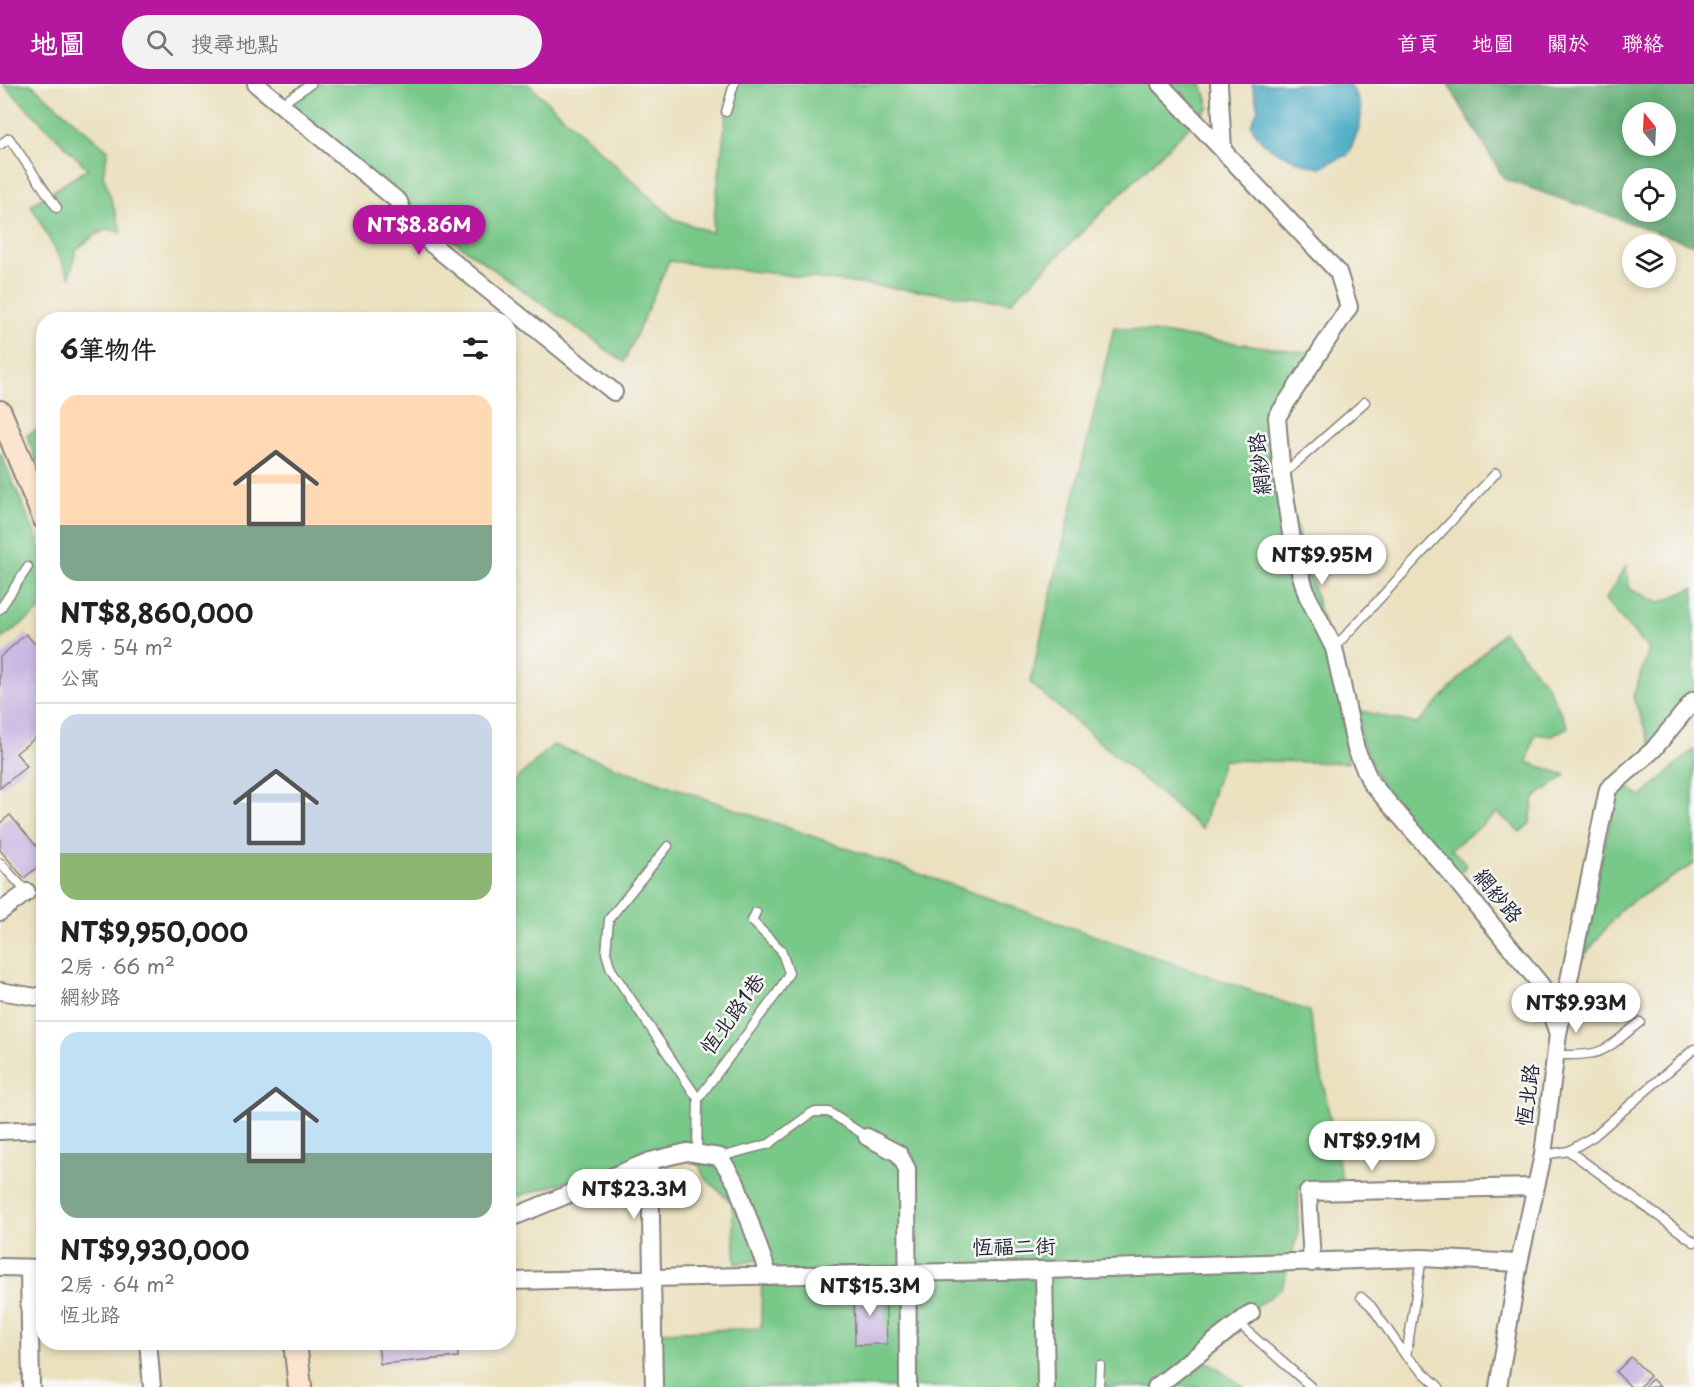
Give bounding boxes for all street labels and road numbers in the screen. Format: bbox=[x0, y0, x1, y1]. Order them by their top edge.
street label: 網紗路 bbox=[1239, 431, 1277, 497]
street label: 網紗路 bbox=[1467, 860, 1532, 929]
street label: 恆北路1巷 bbox=[691, 966, 772, 1060]
street label: 恆北路 bbox=[1506, 1062, 1546, 1128]
street label: 恆福二街 bbox=[972, 1228, 1056, 1262]

